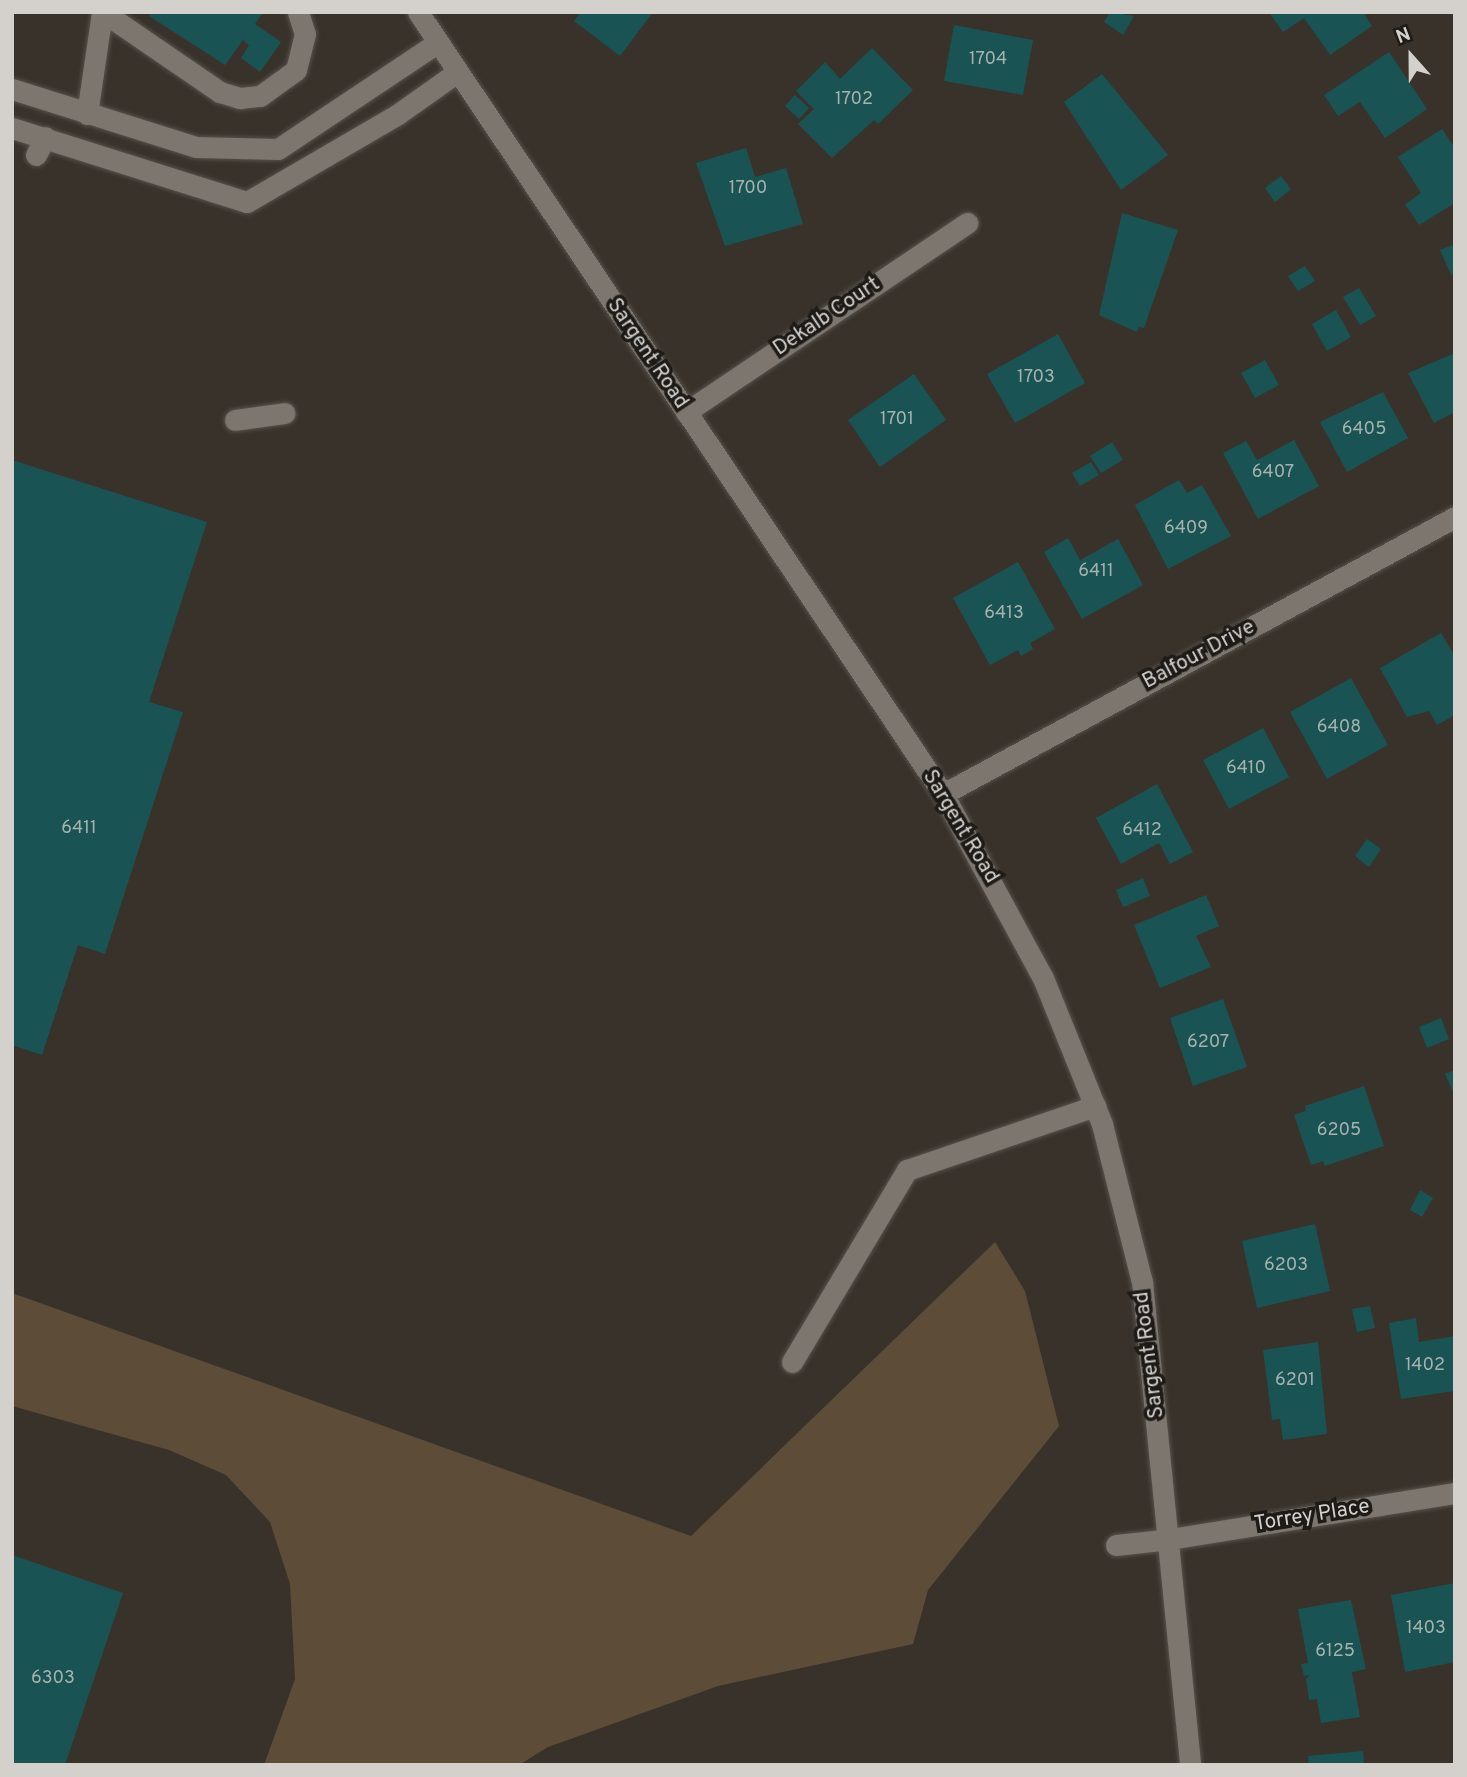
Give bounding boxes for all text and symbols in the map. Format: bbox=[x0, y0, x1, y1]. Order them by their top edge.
north arrow bbox=[1376, 21, 1446, 91]
text: N bbox=[1393, 23, 1414, 50]
house number: 1704 bbox=[969, 49, 1007, 71]
house number: 1702 bbox=[835, 89, 873, 111]
house number: 1700 bbox=[729, 178, 767, 200]
street label: Dekalb Court bbox=[769, 272, 885, 362]
street label: Sargent Road bbox=[601, 294, 693, 414]
house number: 1703 bbox=[1017, 367, 1055, 389]
house number: 1701 bbox=[880, 409, 914, 431]
house number: 6405 bbox=[1342, 419, 1386, 441]
house number: 6407 bbox=[1252, 462, 1294, 484]
house number: 6409 bbox=[1164, 518, 1208, 540]
house number: 6411 bbox=[1078, 561, 1114, 583]
house number: 6413 bbox=[984, 603, 1024, 625]
street label: Balfour Drive bbox=[1139, 615, 1259, 695]
house number: 6408 bbox=[1317, 717, 1361, 739]
house number: 6410 bbox=[1226, 758, 1266, 780]
street label: Sargent Road bbox=[916, 766, 1004, 888]
house number: 6411 bbox=[61, 818, 97, 840]
house number: 6412 bbox=[1122, 820, 1162, 842]
house number: 6207 bbox=[1187, 1032, 1229, 1054]
house number: 6205 bbox=[1317, 1120, 1361, 1142]
house number: 6203 bbox=[1264, 1255, 1308, 1277]
street label: Sargent Road bbox=[1130, 1290, 1170, 1420]
house number: 1402 bbox=[1405, 1355, 1445, 1377]
house number: 6201 bbox=[1275, 1370, 1315, 1392]
street label: Torrey Place bbox=[1252, 1494, 1372, 1538]
house number: 1403 bbox=[1406, 1618, 1446, 1640]
house number: 6125 bbox=[1315, 1641, 1355, 1663]
house number: 6303 bbox=[31, 1668, 75, 1690]

